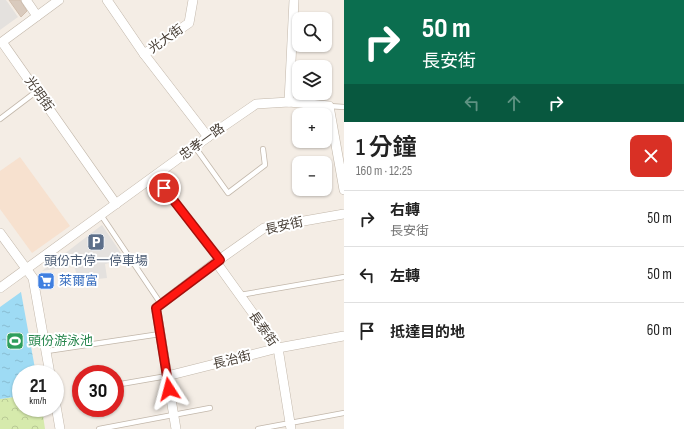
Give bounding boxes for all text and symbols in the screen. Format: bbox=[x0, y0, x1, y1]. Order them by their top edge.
map controls bbox=[292, 12, 332, 196]
button: search bbox=[292, 12, 332, 52]
text: 50 m bbox=[422, 12, 471, 45]
icon: right bbox=[356, 16, 408, 68]
street label: 光大街 bbox=[145, 21, 187, 57]
text: 長安街 bbox=[422, 51, 476, 72]
button: layers bbox=[292, 60, 332, 100]
street label: 光明街 bbox=[21, 73, 57, 115]
icon: left bbox=[461, 92, 483, 114]
icon: ahead bbox=[503, 92, 525, 114]
icon: right bbox=[545, 92, 567, 114]
button: + bbox=[292, 108, 332, 148]
street label: 忠孝一路 bbox=[176, 120, 228, 164]
text: 1 分鐘 bbox=[356, 133, 417, 162]
button: close bbox=[630, 135, 672, 177]
button: − bbox=[292, 156, 332, 196]
text: 160 m · 12:25 bbox=[356, 163, 412, 179]
pin bbox=[147, 171, 181, 205]
icon: arrive bbox=[153, 177, 175, 199]
text: 右轉 bbox=[390, 201, 420, 220]
icon: right bbox=[356, 208, 378, 230]
text: 50 m bbox=[647, 209, 672, 228]
street label: 長安街 bbox=[263, 214, 305, 238]
text: 長安街 bbox=[390, 223, 429, 239]
parking icon: 頭份市停一停車場 bbox=[86, 232, 106, 252]
place label: 頭份市停一停車場 bbox=[44, 253, 148, 269]
icon: left bbox=[356, 264, 378, 286]
text: 50 m bbox=[647, 265, 672, 284]
text: 左轉 bbox=[390, 267, 420, 286]
supermarket icon: 萊爾富 bbox=[36, 271, 56, 291]
place label: 萊爾富 bbox=[59, 273, 98, 289]
street label: 長泰街 bbox=[245, 308, 281, 350]
icon: arrive bbox=[356, 320, 378, 342]
text: 60 m bbox=[647, 321, 672, 340]
text: 抵達目的地 bbox=[390, 323, 465, 342]
sports icon: 頭份游泳池 bbox=[5, 331, 25, 351]
place label: 頭份游泳池 bbox=[28, 333, 93, 349]
street label: 長治街 bbox=[211, 348, 253, 372]
speed limit sign: 30 bbox=[72, 365, 124, 417]
position arrow bbox=[148, 368, 190, 410]
text: 21 bbox=[30, 374, 46, 398]
text: km/h bbox=[29, 395, 47, 407]

